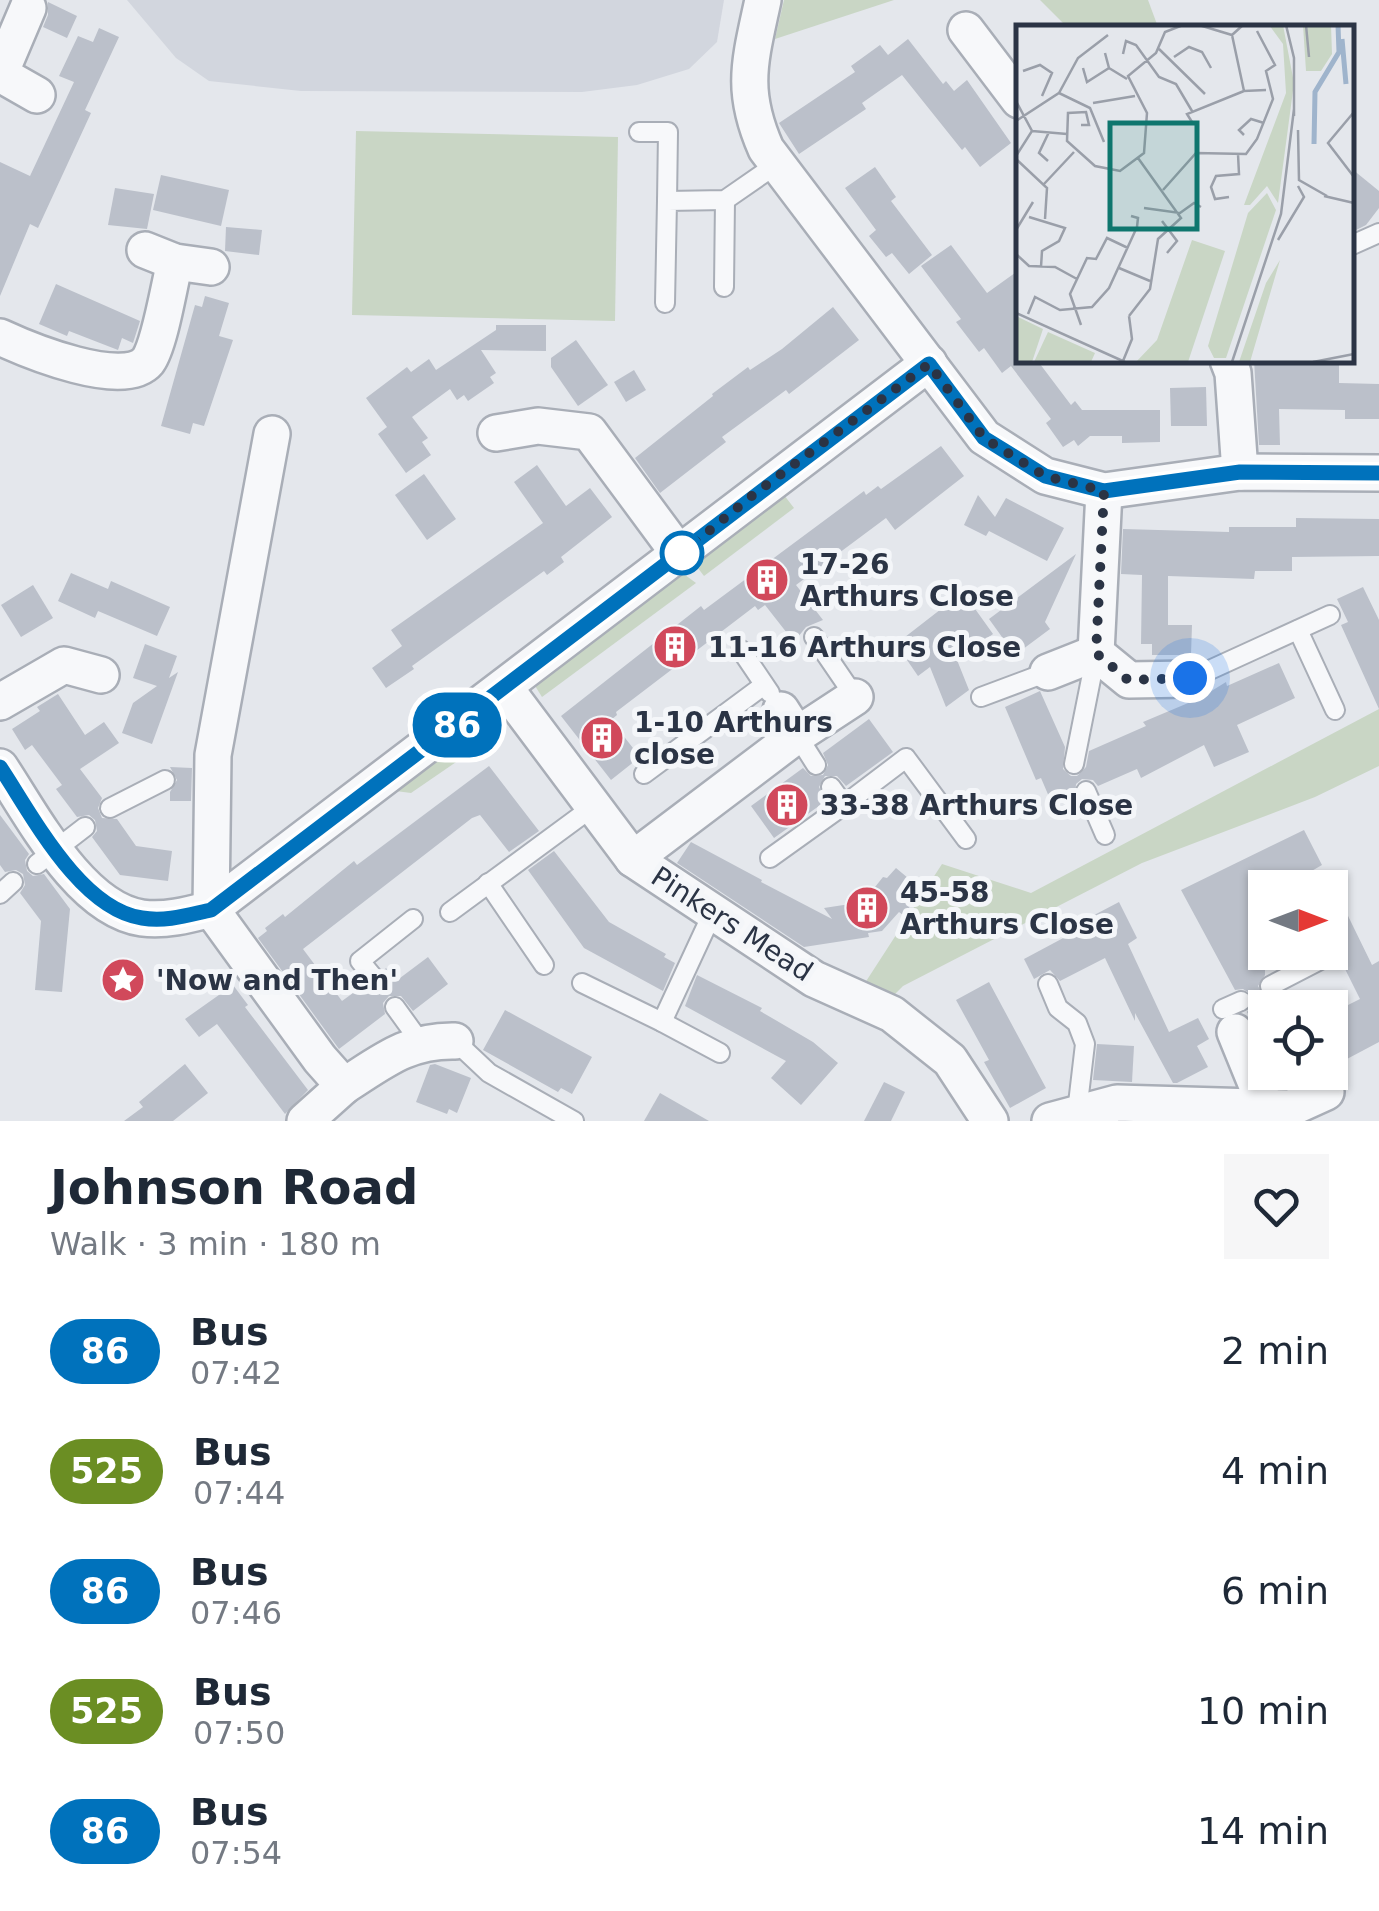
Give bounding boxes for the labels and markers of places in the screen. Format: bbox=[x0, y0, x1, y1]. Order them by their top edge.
unlabelled marker bbox=[661, 532, 703, 574]
place label: 17-26 Arthurs Close bbox=[800, 548, 1014, 613]
building icon: 17-26 Arthurs Close bbox=[744, 557, 790, 603]
building icon: 11-16 Arthurs Close bbox=[652, 624, 698, 670]
place label: 11-16 Arthurs Close bbox=[708, 631, 1021, 664]
place label: 1-10 Arthurs close bbox=[634, 706, 833, 771]
building icon: 1-10 Arthurs close bbox=[579, 715, 625, 761]
building icon: 33-38 Arthurs Close bbox=[764, 782, 810, 828]
place label: 33-38 Arthurs Close bbox=[820, 789, 1133, 822]
place label: 45-58 Arthurs Close bbox=[900, 876, 1114, 941]
building icon: 45-58 Arthurs Close bbox=[844, 885, 890, 931]
place icon: 'Now and Then' bbox=[100, 957, 146, 1003]
place label: 'Now and Then' bbox=[156, 964, 398, 997]

